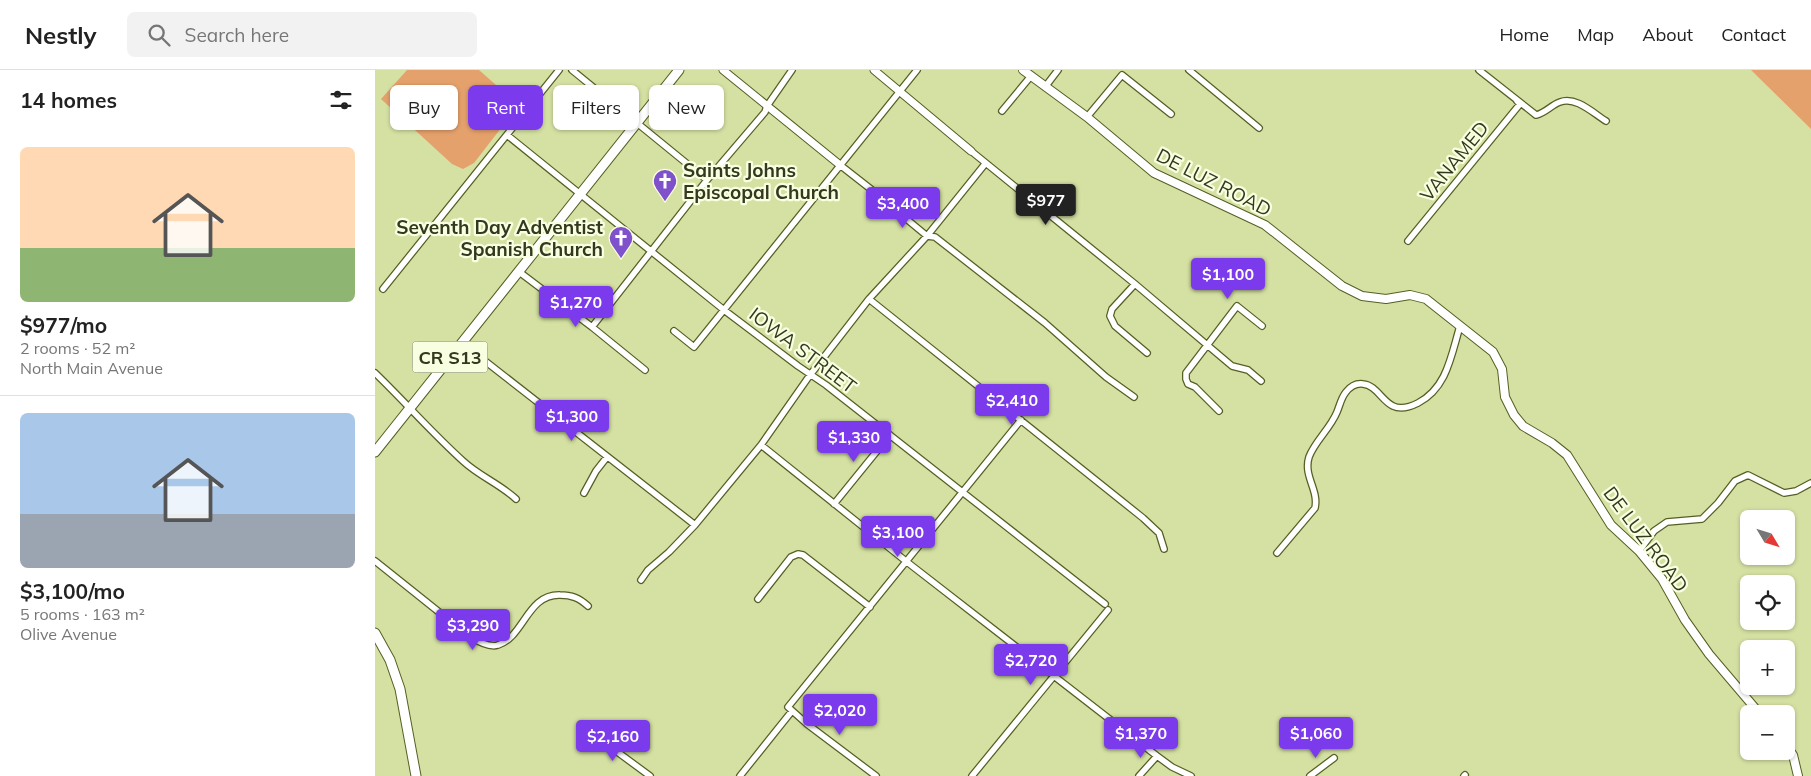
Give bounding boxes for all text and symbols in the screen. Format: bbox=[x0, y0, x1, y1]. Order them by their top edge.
search box bbox=[127, 12, 477, 57]
text: Nestly bbox=[25, 20, 97, 50]
icon: search bbox=[145, 21, 173, 49]
text: Search here bbox=[185, 23, 289, 47]
text: Home bbox=[1499, 23, 1549, 46]
text: Map bbox=[1577, 23, 1614, 46]
text: About bbox=[1642, 23, 1693, 46]
text: Contact bbox=[1721, 23, 1786, 46]
chip: Buy bbox=[390, 85, 458, 130]
chip: Rent bbox=[468, 85, 543, 130]
chip: Filters bbox=[553, 85, 639, 130]
chip: New bbox=[649, 85, 724, 130]
icon: filters bbox=[327, 86, 355, 114]
text: 14 homes bbox=[20, 87, 117, 113]
street label: VANAMED bbox=[1414, 116, 1494, 206]
street label: DE LUZ ROAD bbox=[1152, 143, 1276, 221]
place label: Saints Johns Episcopal Church bbox=[683, 158, 839, 204]
church icon: Saints Johns Episcopal Church bbox=[652, 168, 678, 202]
icon: home bbox=[143, 180, 233, 270]
pin: $977 bbox=[1016, 184, 1076, 226]
pin: $3,400 bbox=[862, 186, 944, 229]
text: $977 bbox=[1027, 190, 1065, 210]
text: $3,400 bbox=[877, 193, 929, 213]
place label: Seventh Day Adventist Spanish Church bbox=[396, 215, 603, 261]
church icon: Seventh Day Adventist Spanish Church bbox=[608, 225, 634, 259]
pin: $1,100 bbox=[1187, 258, 1269, 300]
text: $1,100 bbox=[1202, 264, 1254, 284]
pin: $1,270 bbox=[535, 286, 617, 328]
text: $1,270 bbox=[550, 292, 602, 312]
street label: IOWA STREET bbox=[745, 302, 862, 398]
text: $977/mo bbox=[20, 312, 107, 338]
text: 2 rooms · 52 m² bbox=[20, 338, 135, 358]
road number: CR S13 bbox=[413, 342, 487, 372]
text: North Main Avenue bbox=[20, 358, 163, 378]
pin: $2,410 bbox=[971, 384, 1053, 426]
text: $2,410 bbox=[986, 390, 1038, 410]
pin: $1,300 bbox=[531, 400, 613, 442]
text: $1,300 bbox=[546, 406, 598, 426]
pin: $1,330 bbox=[813, 420, 895, 463]
text: $1,330 bbox=[828, 427, 880, 447]
icon: home bbox=[143, 445, 233, 535]
street label: DE LUZ ROAD bbox=[1599, 481, 1693, 597]
north arrow bbox=[1740, 510, 1795, 565]
map controls bbox=[1740, 510, 1795, 760]
pin: $3,100 bbox=[857, 516, 939, 558]
text: $3,100 bbox=[872, 522, 924, 542]
button: locate bbox=[1740, 575, 1795, 630]
text: $3,100/mo bbox=[20, 578, 125, 604]
text: 5 rooms · 163 m² bbox=[20, 604, 145, 624]
pin: $3,290 bbox=[432, 608, 514, 651]
text: $3,290 bbox=[447, 615, 499, 635]
text: Olive Avenue bbox=[20, 624, 117, 644]
button: + bbox=[1740, 640, 1795, 695]
pin: $2,720 bbox=[990, 644, 1072, 686]
text: $2,720 bbox=[1005, 650, 1057, 670]
pin: $2,020 bbox=[799, 694, 881, 736]
text: $2,020 bbox=[814, 700, 866, 720]
button: − bbox=[1740, 705, 1795, 760]
pin: $1,370 bbox=[1100, 716, 1182, 759]
pin: $1,060 bbox=[1275, 716, 1357, 759]
pin: $2,160 bbox=[572, 720, 654, 762]
text: $1,370 bbox=[1115, 723, 1167, 743]
text: $1,060 bbox=[1290, 723, 1342, 743]
text: $2,160 bbox=[587, 726, 639, 746]

